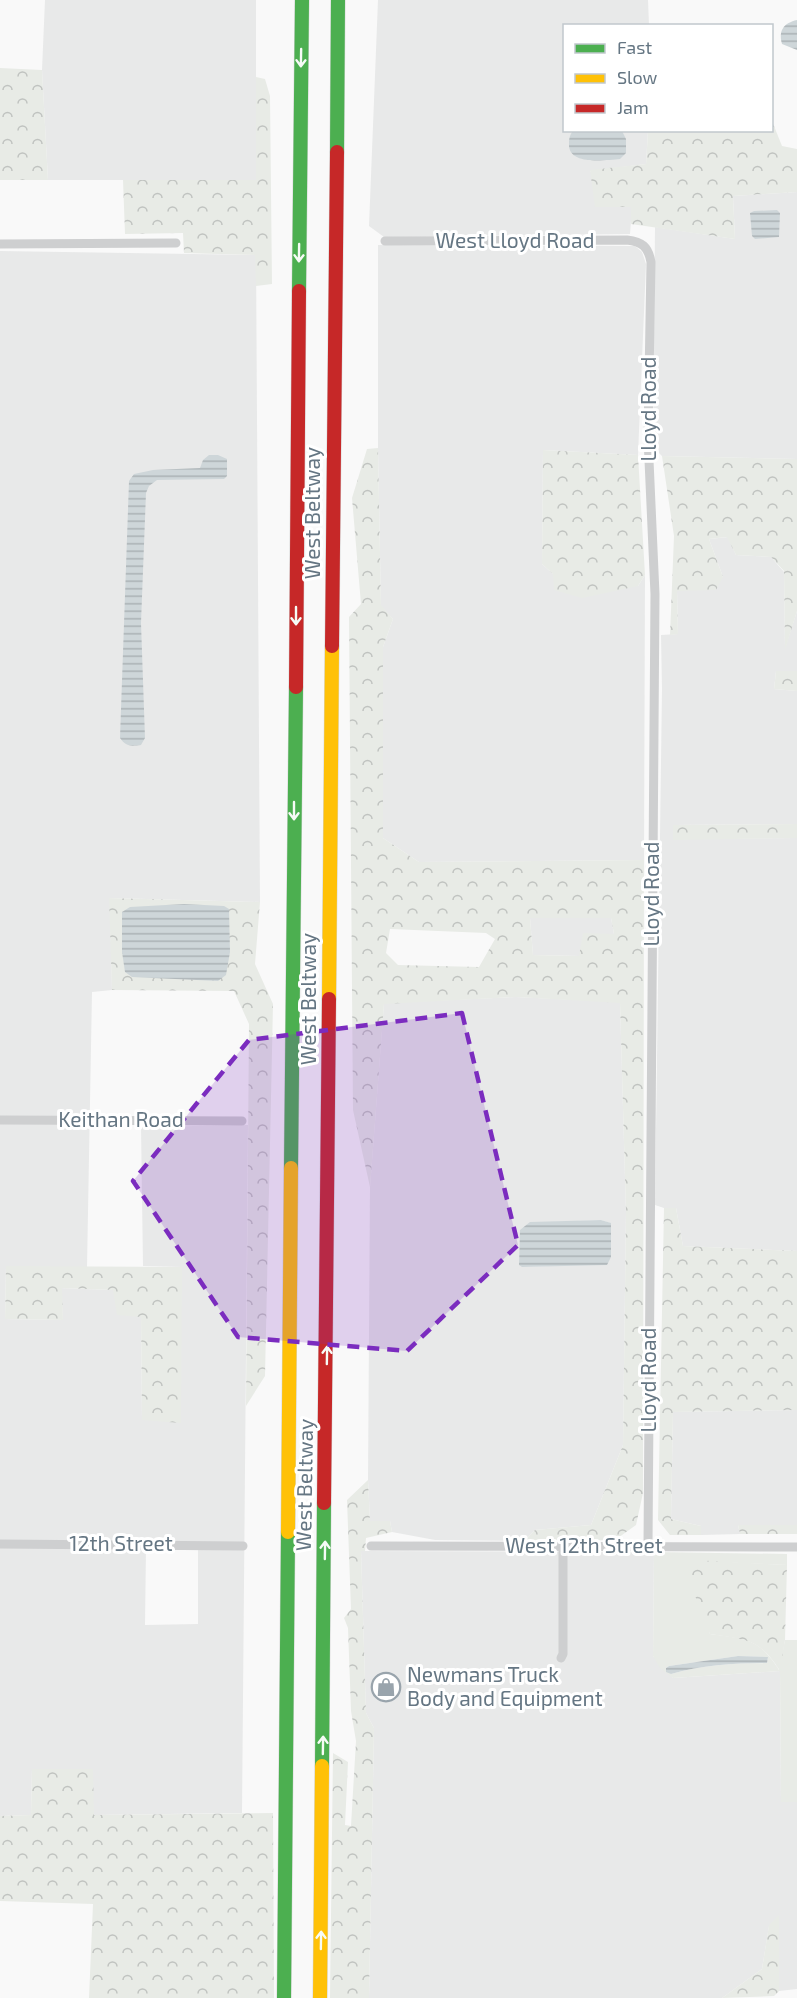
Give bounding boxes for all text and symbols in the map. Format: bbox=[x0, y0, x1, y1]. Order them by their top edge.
legend bbox=[563, 24, 773, 132]
text: Fast bbox=[617, 36, 652, 58]
one-way arrow bbox=[295, 48, 307, 68]
text: Slow bbox=[617, 66, 658, 88]
text: Jam bbox=[617, 96, 649, 118]
street label: West Lloyd Road bbox=[435, 227, 595, 252]
one-way arrow bbox=[293, 243, 305, 263]
street label: Lloyd Road bbox=[635, 357, 660, 461]
street label: West Beltway bbox=[299, 447, 324, 579]
one-way arrow bbox=[290, 606, 302, 626]
one-way arrow bbox=[289, 801, 300, 821]
street label: Lloyd Road bbox=[638, 842, 663, 946]
street label: West Beltway bbox=[295, 933, 320, 1065]
street label: Keithan Road bbox=[58, 1106, 184, 1131]
street label: Lloyd Road bbox=[635, 1328, 660, 1432]
one-way arrow bbox=[321, 1345, 333, 1365]
street label: West Beltway bbox=[290, 1419, 317, 1551]
street label: 12th Street bbox=[69, 1530, 173, 1555]
street label: West 12th Street bbox=[505, 1532, 663, 1557]
one-way arrow bbox=[319, 1540, 331, 1560]
place label: Newmans Truck Body and Equipment bbox=[407, 1661, 603, 1710]
shop icon: Newmans Truck Body and Equipment bbox=[370, 1671, 402, 1703]
one-way arrow bbox=[317, 1735, 329, 1755]
one-way arrow bbox=[315, 1930, 327, 1950]

